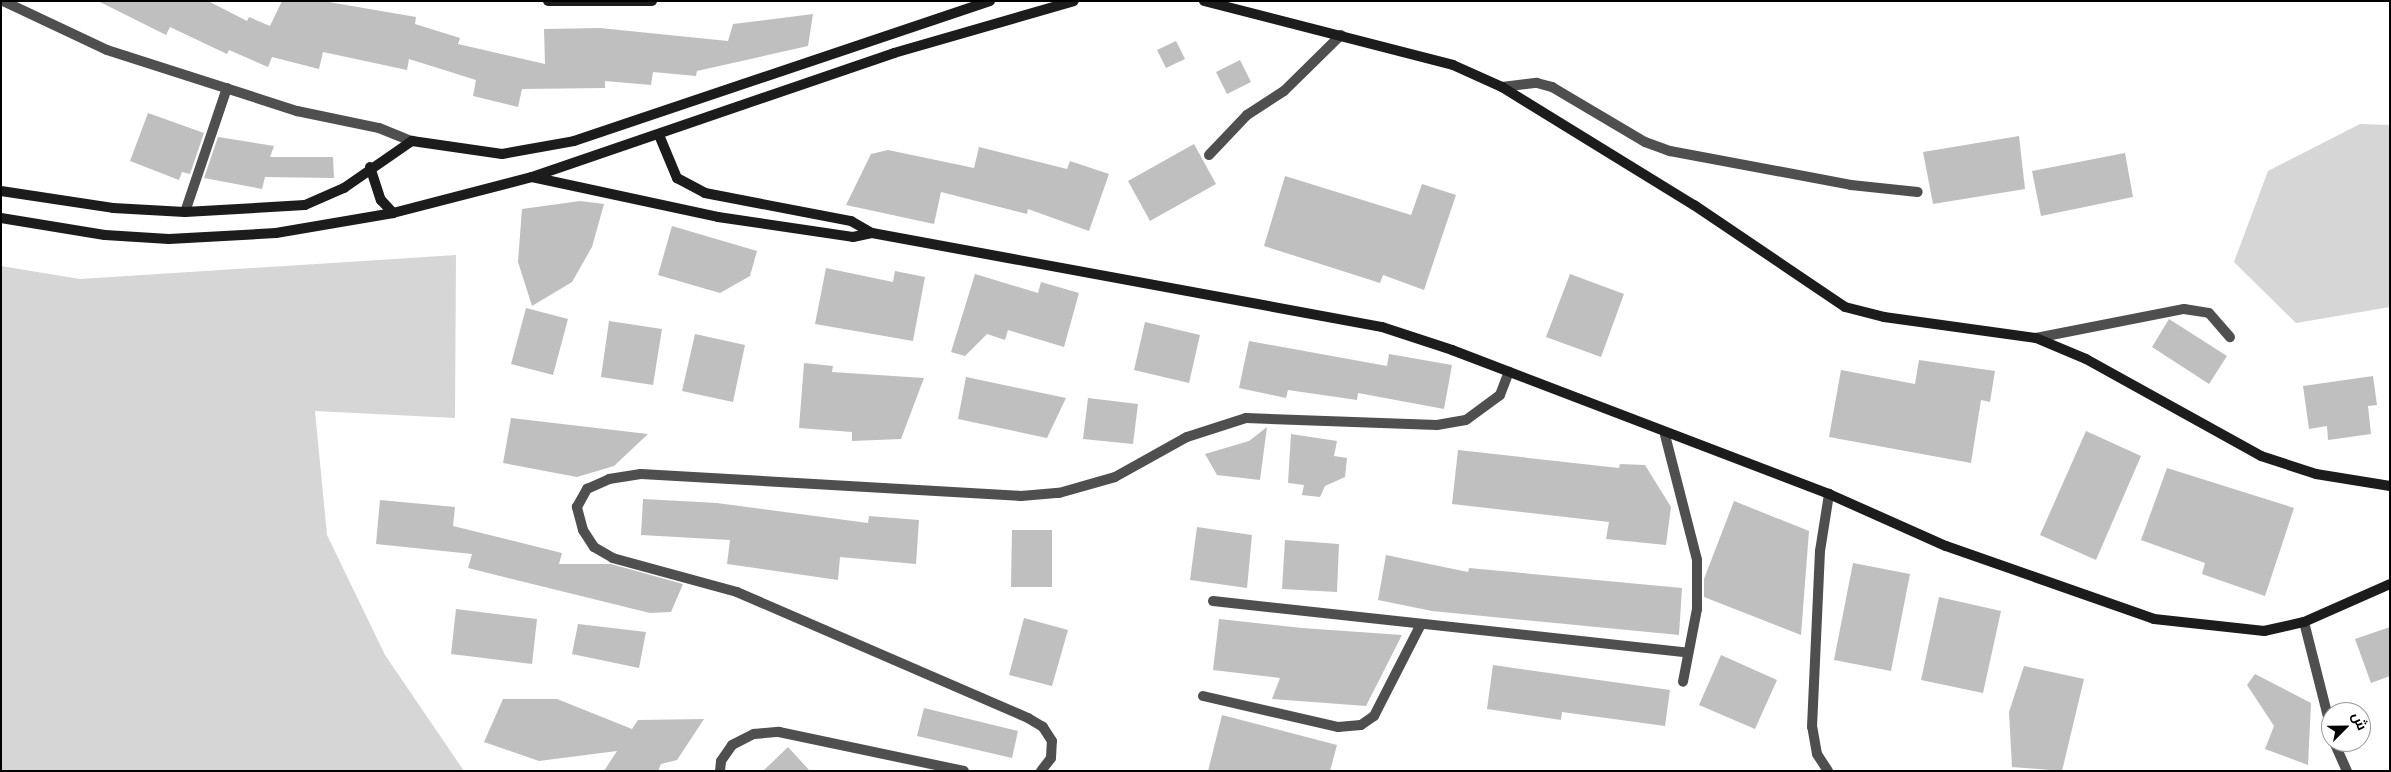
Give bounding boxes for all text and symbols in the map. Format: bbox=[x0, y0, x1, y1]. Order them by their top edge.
north arrow bbox=[2321, 702, 2371, 752]
text: ش bbox=[2348, 710, 2371, 733]

